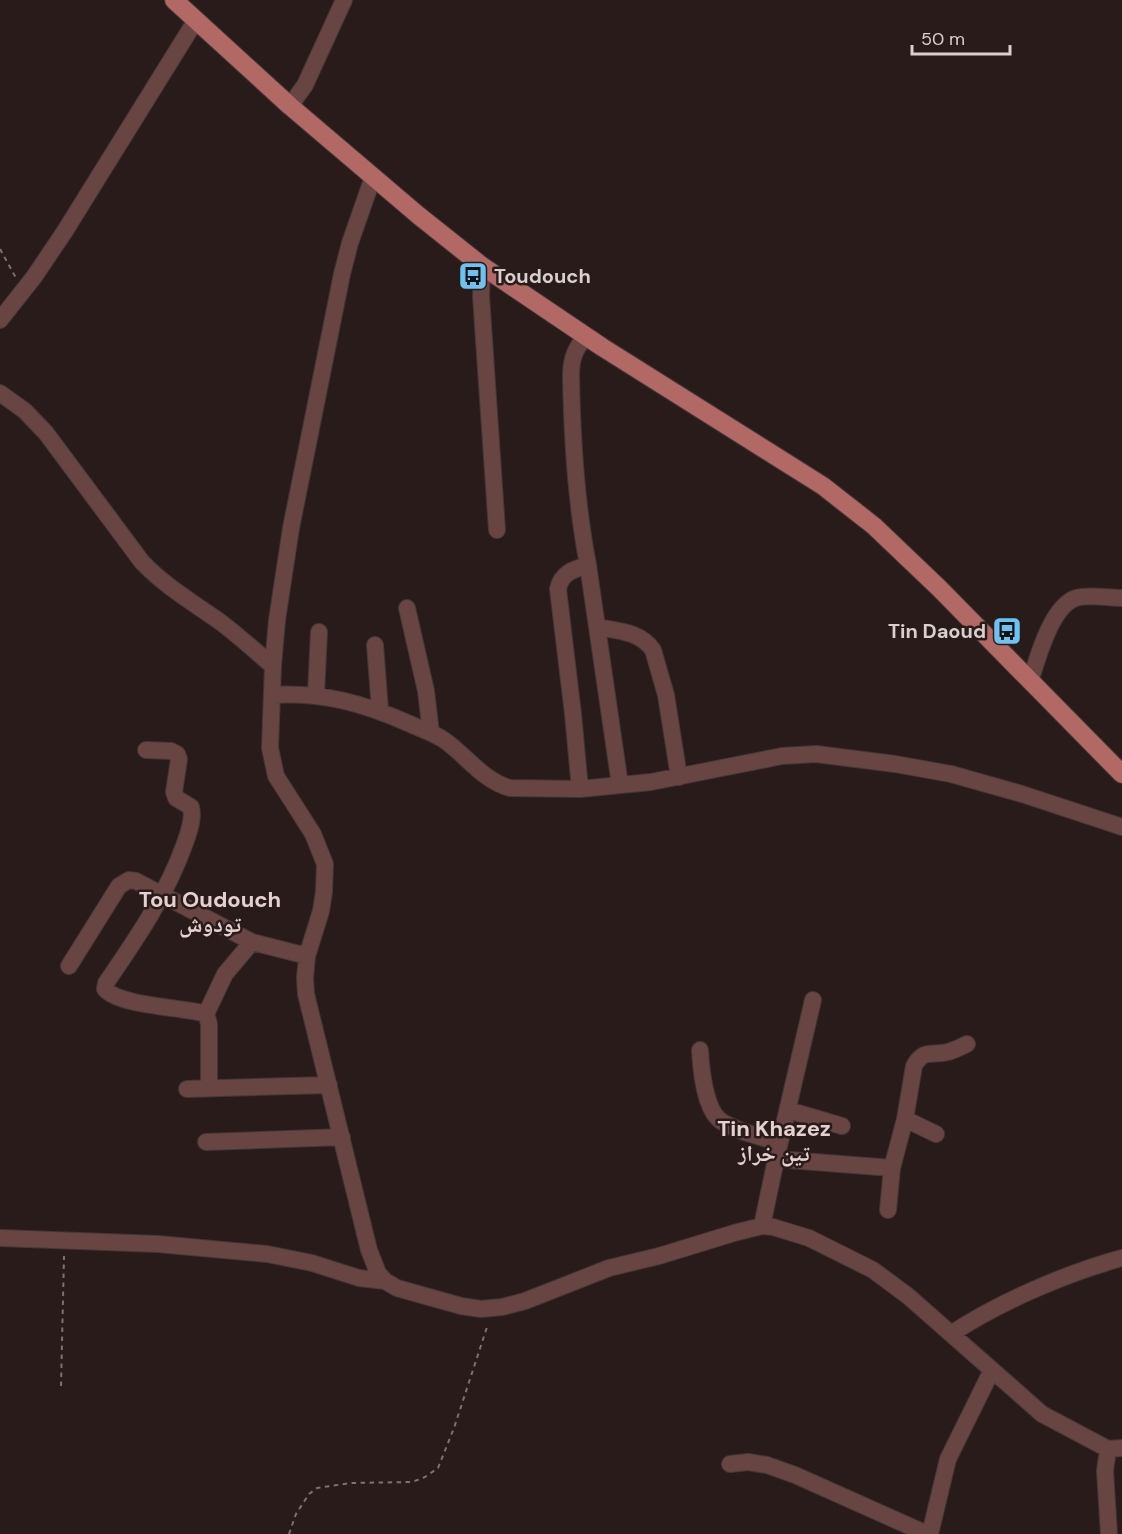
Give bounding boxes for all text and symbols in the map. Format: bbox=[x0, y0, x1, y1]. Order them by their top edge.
scale bar bbox=[912, 18, 1010, 56]
text: 50 m bbox=[921, 27, 965, 51]
bus stop icon: Toudouch bbox=[457, 260, 489, 292]
place label: Toudouch bbox=[494, 263, 591, 289]
bus stop icon: Tin Daoud bbox=[991, 615, 1023, 647]
place label: Tin Daoud bbox=[888, 618, 986, 644]
district label: Tou Oudouch تودوش bbox=[139, 885, 281, 939]
district label: Tin Khazez تين خراز bbox=[717, 1114, 831, 1168]

